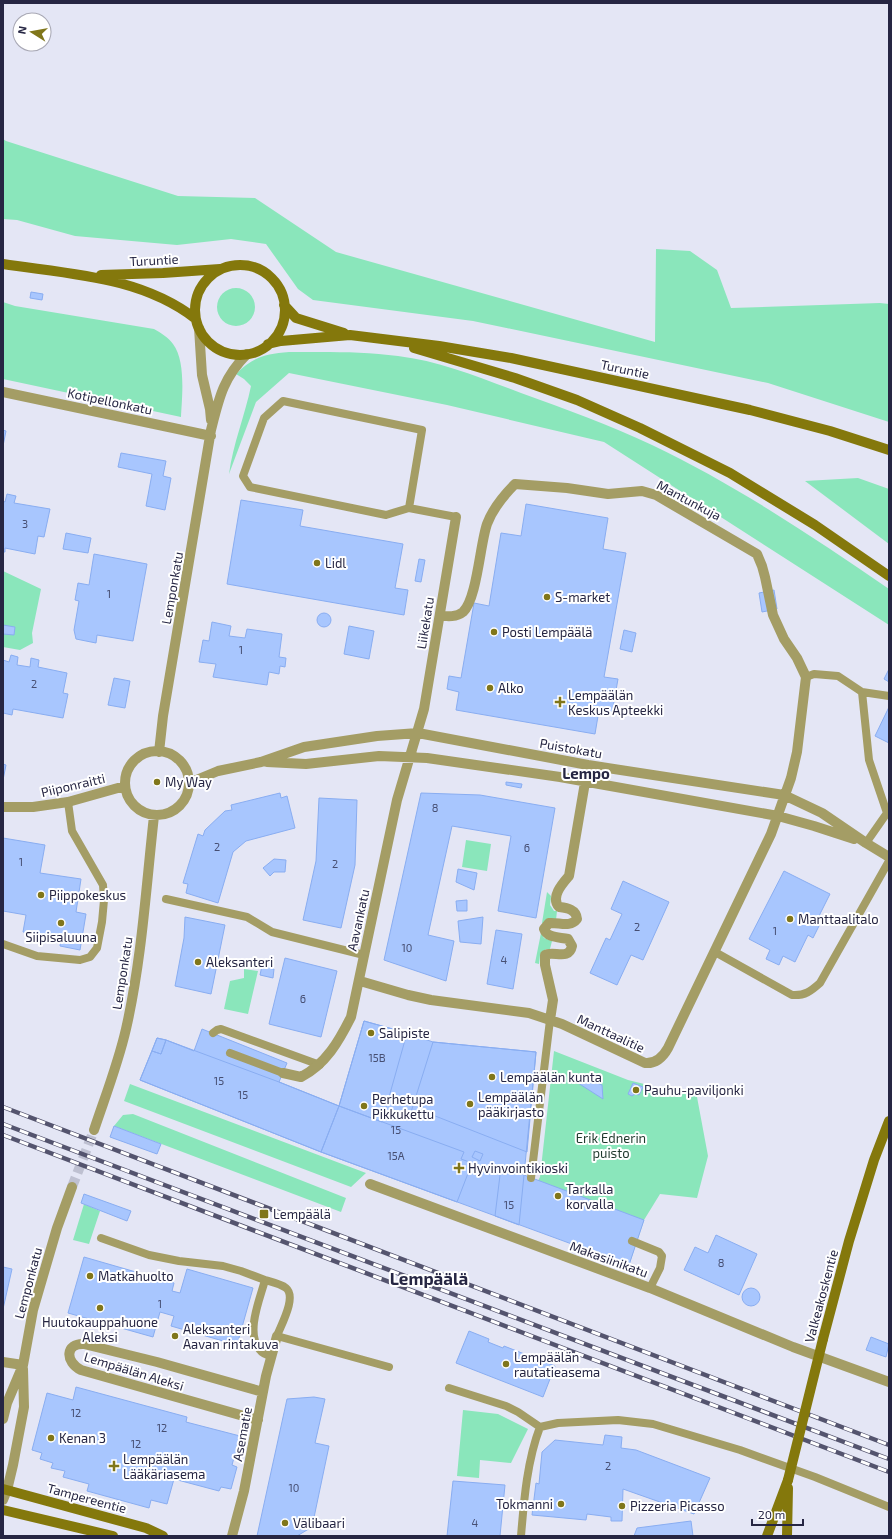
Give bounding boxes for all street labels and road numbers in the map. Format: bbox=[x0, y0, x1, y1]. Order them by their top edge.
street label: Turuntie bbox=[129, 251, 179, 269]
street label: Turuntie bbox=[599, 356, 651, 382]
street label: Kotipellonkatu bbox=[66, 384, 154, 418]
street label: Mantunkuja bbox=[654, 476, 724, 524]
street label: Lemponkatu bbox=[158, 550, 186, 626]
street label: Liikekatu bbox=[413, 596, 437, 650]
street label: Puistokatu bbox=[538, 735, 604, 761]
street label: Piiponraitti bbox=[39, 770, 107, 800]
street label: Aavankatu bbox=[344, 888, 372, 952]
street label: Lemponkatu bbox=[108, 935, 136, 1011]
street label: Manttaalitie bbox=[575, 1010, 647, 1056]
street label: Makasiinikatu bbox=[568, 1237, 650, 1281]
street label: Lemponkatu bbox=[11, 1245, 45, 1321]
street label: Valkeakoskentie bbox=[801, 1248, 841, 1344]
street label: Lempäälän Aleksi bbox=[82, 1348, 186, 1394]
street label: Asematie bbox=[229, 1405, 255, 1463]
street label: Tampereentie bbox=[46, 1480, 128, 1516]

